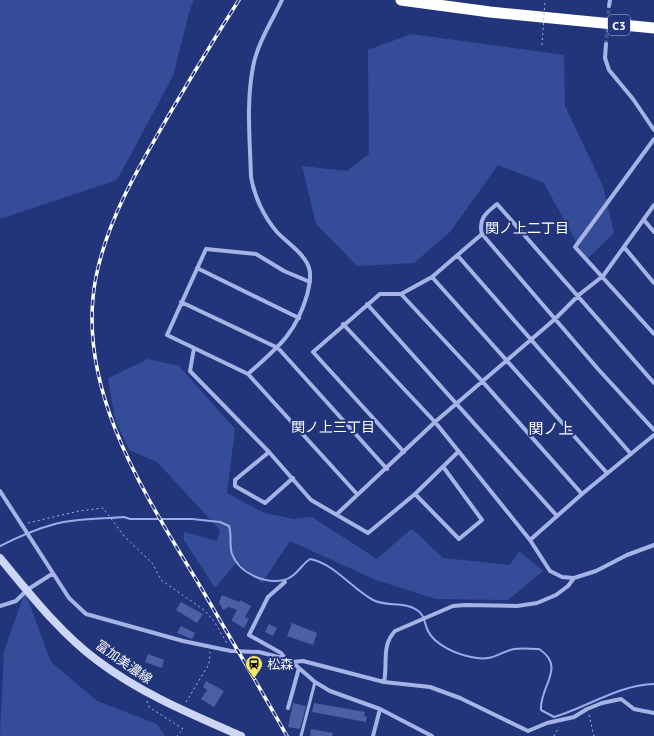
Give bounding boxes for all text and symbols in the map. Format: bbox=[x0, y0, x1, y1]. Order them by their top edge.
road number: C3 bbox=[608, 15, 630, 35]
district label: 関ノ上二丁目 bbox=[485, 219, 569, 237]
district label: 関ノ上三丁目 bbox=[291, 418, 375, 436]
district label: 関ノ上 bbox=[528, 419, 574, 438]
street label: 富加美濃線 bbox=[92, 636, 156, 688]
station icon: 松森 bbox=[244, 654, 264, 679]
place label: 松森 bbox=[267, 656, 293, 673]

